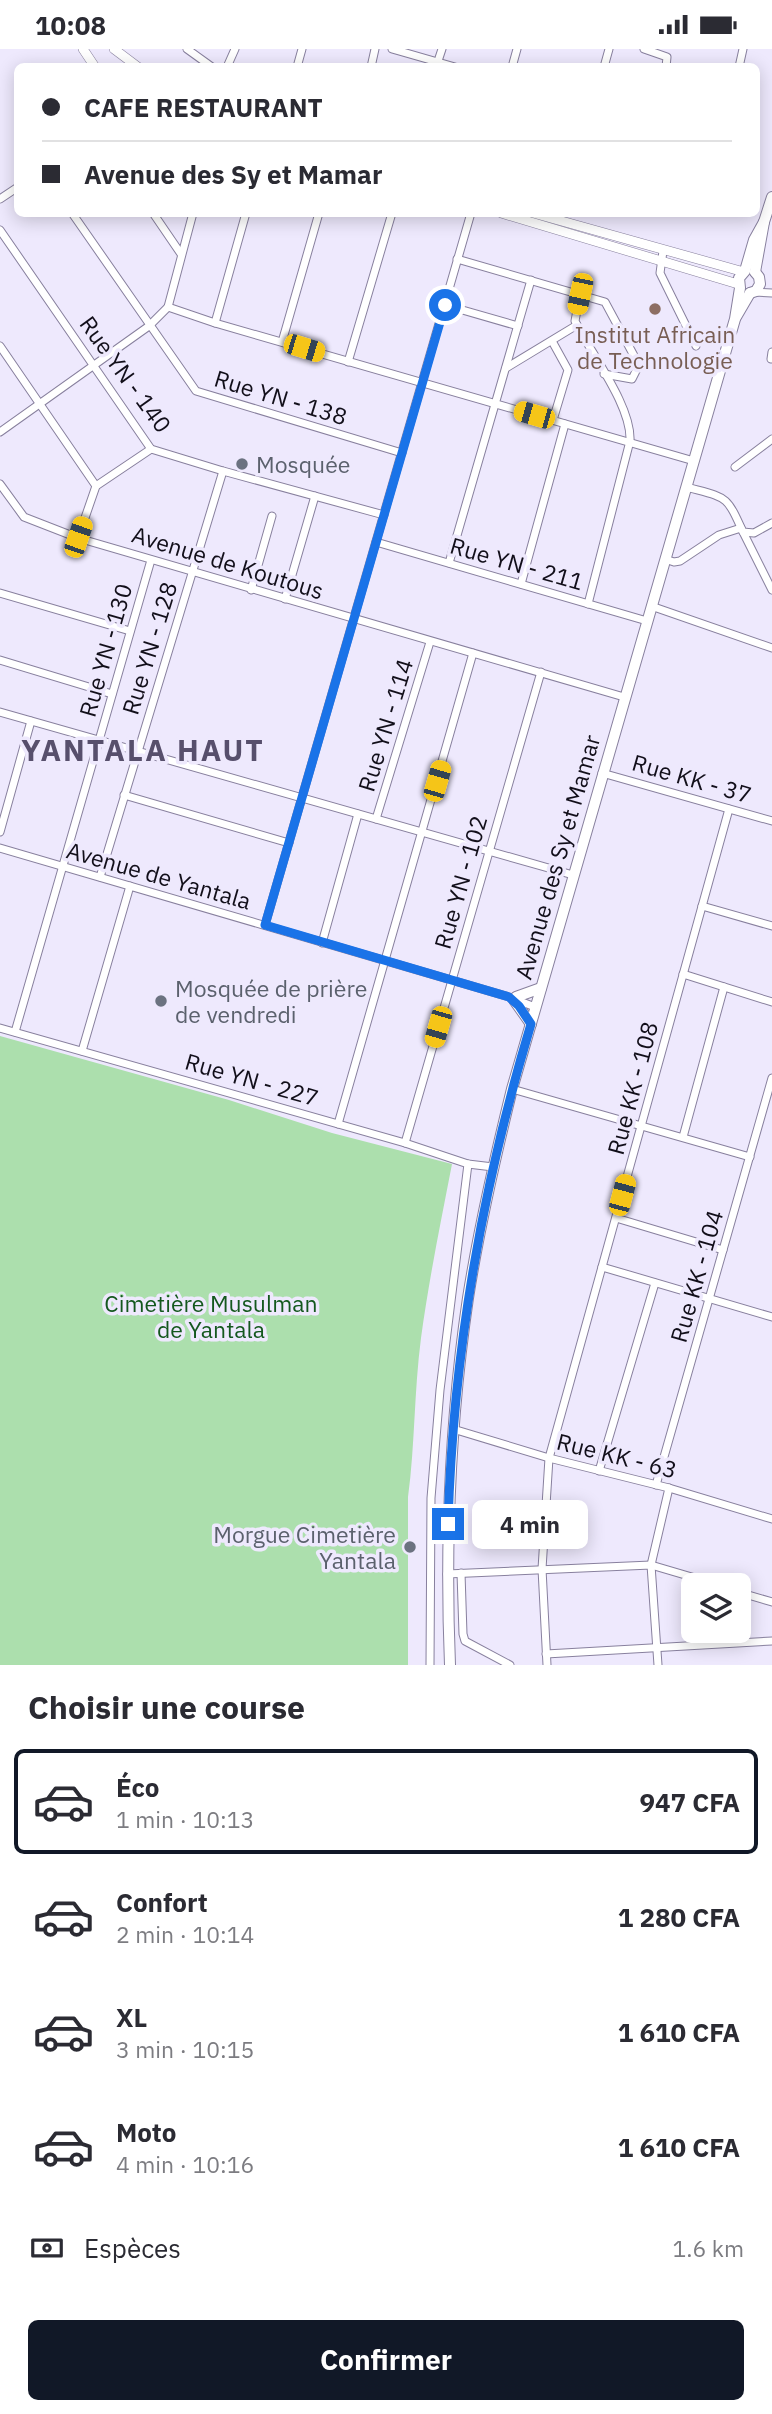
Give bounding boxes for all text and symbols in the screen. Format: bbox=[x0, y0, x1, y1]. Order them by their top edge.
text: 10:08 bbox=[35, 8, 106, 42]
text: CAFE RESTAURANT bbox=[84, 90, 323, 124]
text: Avenue des Sy et Mamar bbox=[84, 157, 382, 191]
car bbox=[566, 271, 595, 317]
route start bbox=[429, 289, 461, 321]
marker: Institut Africain de Technologie bbox=[647, 301, 663, 317]
street label: Rue YN - 140 bbox=[74, 310, 178, 438]
place label: Institut Africain de Technologie bbox=[575, 319, 735, 375]
car bbox=[281, 332, 328, 364]
street label: Rue YN - 138 bbox=[211, 363, 351, 431]
car bbox=[511, 399, 558, 431]
place label: Mosquée bbox=[256, 449, 350, 479]
marker: Mosquée bbox=[234, 456, 250, 472]
car bbox=[62, 514, 95, 560]
street label: Avenue de Koutous bbox=[129, 519, 327, 605]
street label: Rue YN - 211 bbox=[447, 530, 587, 596]
street label: Rue YN - 128 bbox=[115, 578, 183, 718]
street label: Rue YN - 130 bbox=[72, 580, 138, 720]
street label: Rue YN - 114 bbox=[351, 655, 419, 795]
district label: YANTALA HAUT bbox=[21, 730, 265, 769]
street label: Avenue des Sy et Mamar bbox=[508, 731, 606, 983]
street label: Rue KK - 37 bbox=[629, 747, 755, 809]
car bbox=[422, 758, 453, 804]
street label: Rue YN - 102 bbox=[427, 812, 493, 952]
street label: Avenue de Yantala bbox=[63, 834, 255, 916]
place label: Mosquée de prière de vendredi bbox=[175, 973, 367, 1029]
marker: Mosquée de prière de vendredi bbox=[153, 993, 169, 1009]
car bbox=[423, 1004, 454, 1050]
street label: Rue KK - 108 bbox=[600, 1018, 664, 1158]
street label: Rue YN - 227 bbox=[182, 1046, 322, 1112]
car bbox=[607, 1172, 638, 1218]
street label: Rue KK - 104 bbox=[663, 1206, 729, 1346]
park label: Cimetière Musulman de Yantala bbox=[104, 1288, 318, 1344]
street label: Rue KK - 63 bbox=[554, 1426, 680, 1484]
callout: 4 min bbox=[472, 1499, 588, 1549]
route end bbox=[432, 1508, 464, 1540]
text: 4 min bbox=[500, 1509, 560, 1539]
place label: Morgue Cimetière Yantala bbox=[213, 1519, 396, 1575]
marker: Morgue Cimetière Yantala bbox=[402, 1539, 418, 1555]
map controls bbox=[681, 1573, 751, 1643]
button: layers bbox=[681, 1573, 751, 1643]
text: Choisir une course bbox=[28, 1686, 305, 1728]
icon: car bbox=[32, 1770, 95, 1833]
text: Éco bbox=[116, 1770, 160, 1804]
text: 947 CFA bbox=[639, 1785, 740, 1819]
text: 1 min · 10:13 bbox=[116, 1804, 254, 1834]
icon: car bbox=[32, 1885, 95, 1948]
text: Confort bbox=[116, 1885, 208, 1919]
text: 1 280 CFA bbox=[618, 1900, 740, 1934]
text: 2 min · 10:14 bbox=[116, 1919, 254, 1949]
icon: car bbox=[32, 2000, 95, 2063]
text: XL bbox=[116, 2000, 147, 2034]
text: 1 610 CFA bbox=[618, 2015, 740, 2049]
text: 3 min · 10:15 bbox=[116, 2034, 254, 2064]
icon: car bbox=[32, 2115, 95, 2178]
text: Moto bbox=[116, 2115, 176, 2149]
text: 1 610 CFA bbox=[618, 2130, 740, 2164]
text: 4 min · 10:16 bbox=[116, 2149, 254, 2179]
icon: cash bbox=[28, 2229, 66, 2267]
text: Espèces bbox=[84, 2231, 181, 2265]
text: 1.6 km bbox=[673, 2233, 744, 2263]
button: Confirmer bbox=[28, 2320, 744, 2400]

